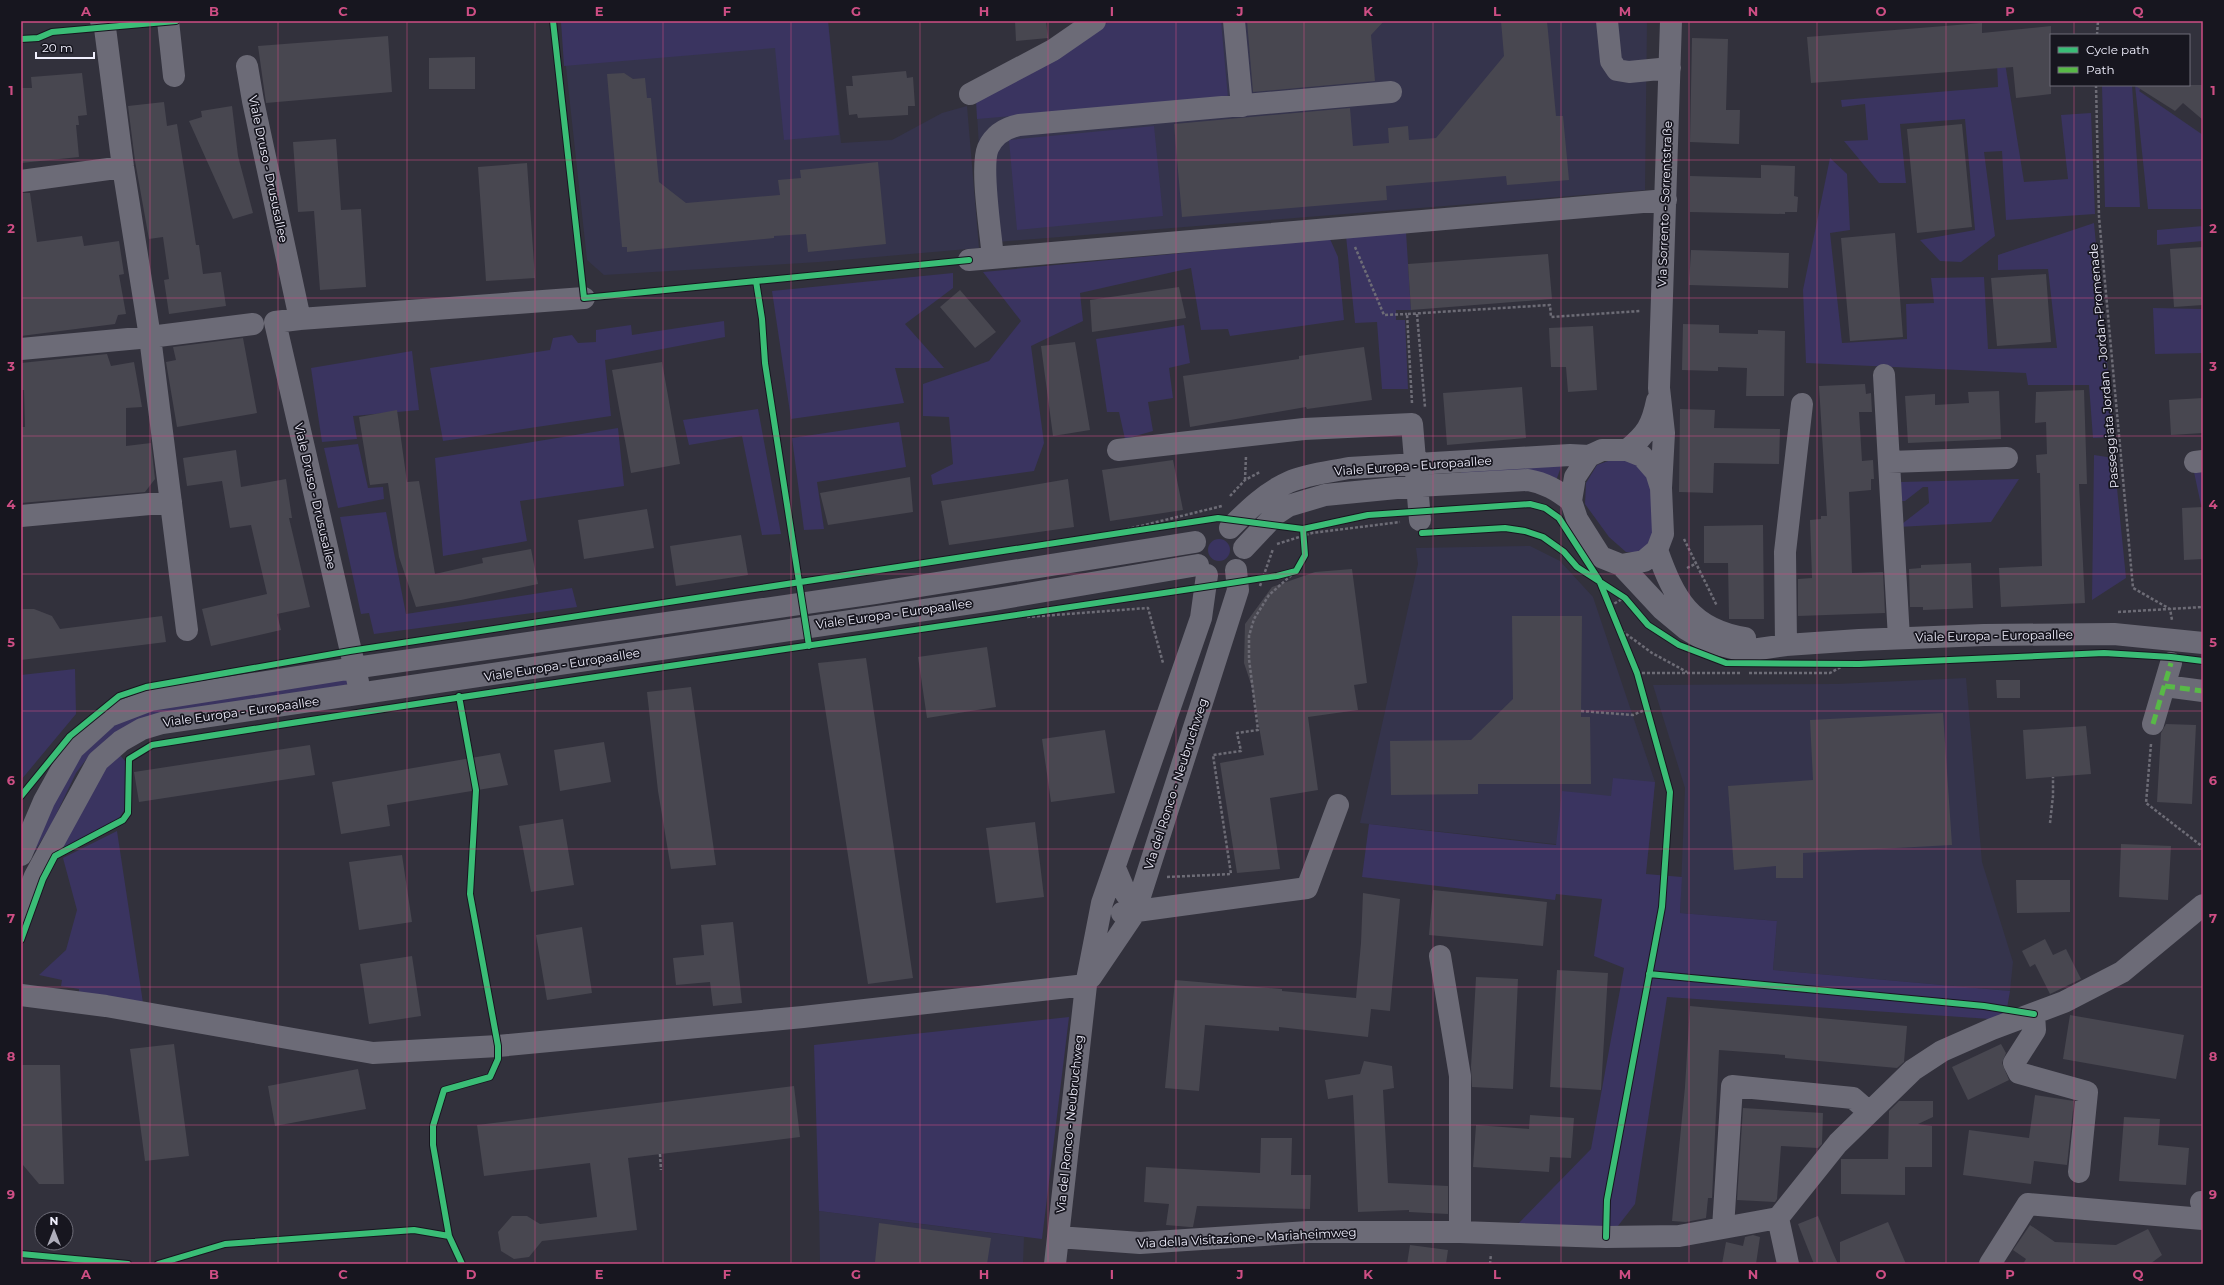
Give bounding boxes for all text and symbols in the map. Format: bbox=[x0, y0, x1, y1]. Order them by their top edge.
text: A bbox=[80, 3, 92, 19]
text: B bbox=[209, 3, 219, 19]
text: C bbox=[338, 3, 348, 19]
text: D bbox=[466, 3, 477, 19]
text: E bbox=[595, 3, 604, 19]
text: F bbox=[723, 3, 731, 19]
text: G bbox=[851, 3, 861, 19]
text: H bbox=[979, 3, 989, 19]
text: I bbox=[1110, 3, 1114, 19]
text: J bbox=[1235, 3, 1244, 19]
text: K bbox=[1363, 3, 1373, 19]
text: L bbox=[1493, 3, 1501, 19]
text: M bbox=[1619, 3, 1631, 19]
text: N bbox=[1748, 3, 1758, 19]
text: O bbox=[1876, 3, 1887, 19]
text: P bbox=[2005, 3, 2015, 19]
text: Q bbox=[2133, 3, 2144, 19]
scale bar bbox=[36, 34, 94, 60]
legend bbox=[2050, 34, 2190, 86]
text: 20 m bbox=[42, 40, 73, 55]
text: Cycle path bbox=[2086, 42, 2149, 57]
text: Path bbox=[2086, 62, 2115, 77]
text: 1 bbox=[8, 82, 14, 98]
text: 1 bbox=[2210, 82, 2216, 98]
street label: Viale Druso - Drususallee bbox=[246, 94, 291, 244]
street label: Via Sorrento - Sorrentstraße bbox=[1654, 121, 1675, 287]
text: 2 bbox=[7, 220, 15, 236]
text: 2 bbox=[2209, 220, 2217, 236]
street label: Passeggiata Jordan - Jordan-Promenade bbox=[2085, 243, 2122, 489]
text: 3 bbox=[6, 358, 15, 374]
text: 3 bbox=[2208, 358, 2217, 374]
street label: Viale Druso - Drususallee bbox=[291, 421, 340, 571]
street label: Viale Europa - Europaallee bbox=[1334, 453, 1492, 478]
text: 4 bbox=[7, 496, 16, 512]
text: 4 bbox=[2209, 496, 2218, 512]
street label: Viale Europa - Europaallee bbox=[815, 595, 973, 632]
street label: Viale Europa - Europaallee bbox=[1915, 627, 2073, 644]
text: 5 bbox=[7, 634, 15, 650]
text: 5 bbox=[2209, 634, 2217, 650]
street label: Viale Europa - Europaallee bbox=[483, 645, 641, 684]
street label: Viale Europa - Europaallee bbox=[162, 693, 320, 730]
street label: Via del Ronco - Neubruchweg bbox=[1141, 696, 1210, 871]
text: 6 bbox=[7, 772, 16, 788]
text: 6 bbox=[2209, 772, 2218, 788]
text: 7 bbox=[7, 910, 15, 926]
text: 7 bbox=[2209, 910, 2217, 926]
street label: Via del Ronco - Neubruchweg bbox=[1053, 1034, 1086, 1214]
text: 8 bbox=[7, 1048, 16, 1064]
text: 8 bbox=[2209, 1048, 2218, 1064]
text: 9 bbox=[7, 1186, 15, 1202]
text: 9 bbox=[2209, 1186, 2217, 1202]
north arrow bbox=[34, 1211, 74, 1251]
text: N bbox=[50, 1214, 58, 1228]
street label: Via della Visitazione - Mariaheimweg bbox=[1137, 1224, 1357, 1251]
text: A bbox=[80, 1266, 92, 1282]
text: B bbox=[209, 1266, 219, 1282]
text: C bbox=[338, 1266, 348, 1282]
text: D bbox=[466, 1266, 477, 1282]
text: E bbox=[595, 1266, 604, 1282]
text: F bbox=[723, 1266, 731, 1282]
text: G bbox=[851, 1266, 861, 1282]
text: H bbox=[979, 1266, 989, 1282]
text: I bbox=[1110, 1266, 1114, 1282]
text: J bbox=[1235, 1266, 1244, 1282]
text: K bbox=[1363, 1266, 1373, 1282]
text: L bbox=[1493, 1266, 1501, 1282]
text: M bbox=[1619, 1266, 1631, 1282]
text: N bbox=[1748, 1266, 1758, 1282]
text: O bbox=[1876, 1266, 1887, 1282]
text: P bbox=[2005, 1266, 2015, 1282]
text: Q bbox=[2133, 1266, 2144, 1282]

